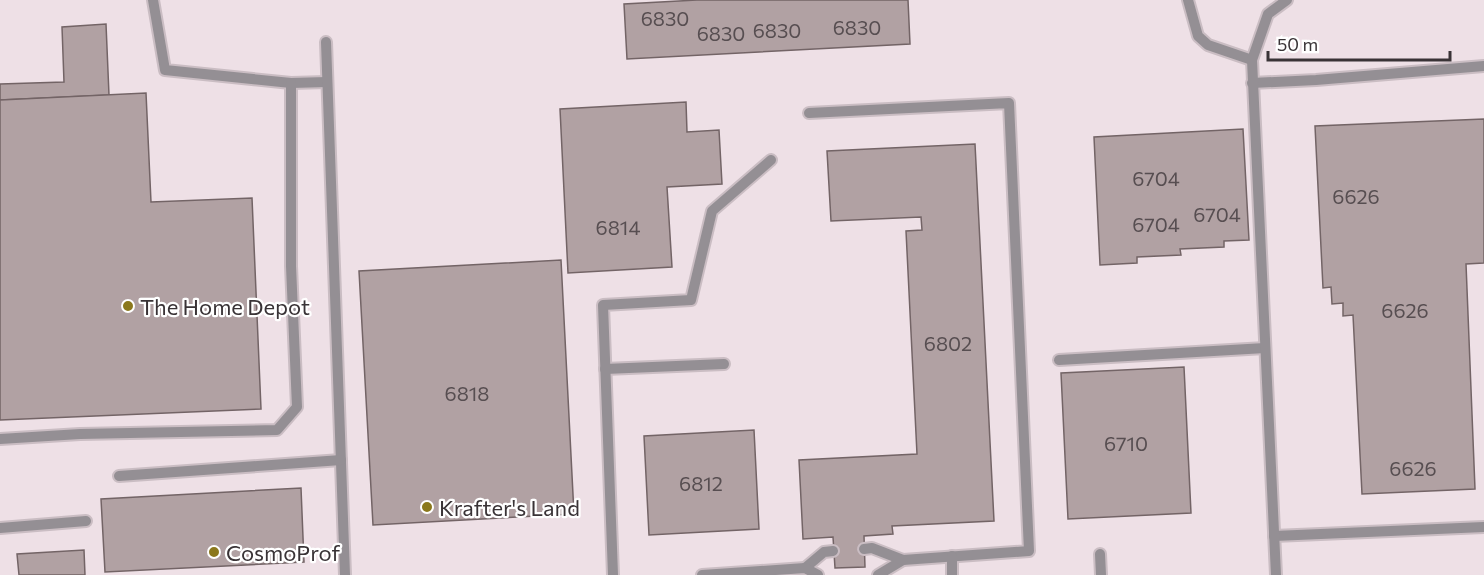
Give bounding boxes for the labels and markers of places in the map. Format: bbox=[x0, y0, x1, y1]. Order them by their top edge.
place label: The Home Depot bbox=[140, 293, 310, 320]
marker: The Home Depot bbox=[121, 299, 135, 313]
place label: Krafter's Land bbox=[439, 494, 580, 521]
marker: Krafter's Land bbox=[420, 500, 434, 514]
place label: CosmoProf bbox=[226, 539, 341, 566]
marker: CosmoProf bbox=[207, 545, 221, 559]

